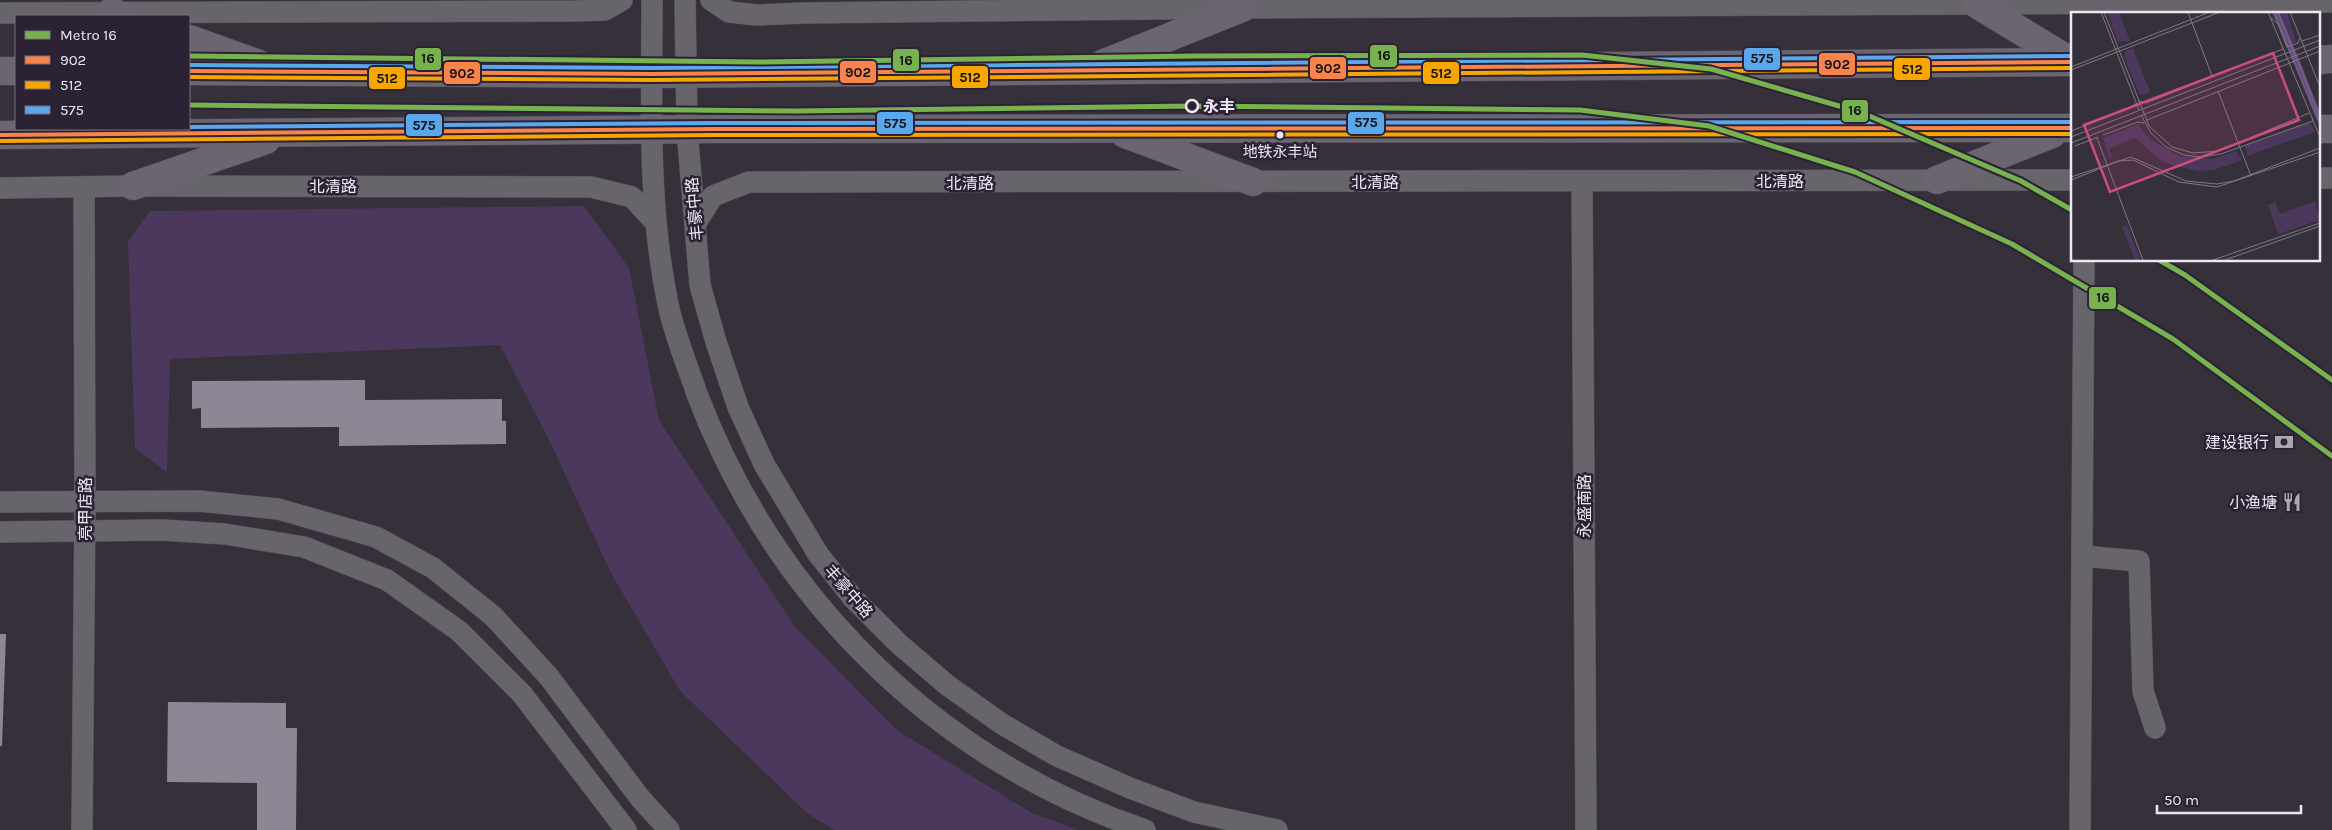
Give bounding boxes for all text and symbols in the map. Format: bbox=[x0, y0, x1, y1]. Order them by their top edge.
inset map bbox=[2071, 12, 2320, 261]
legend bbox=[15, 15, 190, 130]
text: Metro 16 bbox=[60, 26, 117, 44]
line badge: 16 bbox=[1369, 44, 1398, 68]
line badge: 16 bbox=[414, 47, 442, 71]
text: 16 bbox=[1377, 47, 1391, 64]
line badge: 575 bbox=[1743, 47, 1781, 71]
line badge: 16 bbox=[892, 48, 920, 72]
text: 16 bbox=[421, 50, 435, 67]
text: 575 bbox=[1750, 50, 1774, 67]
text: 902 bbox=[60, 51, 86, 69]
text: 16 bbox=[899, 52, 913, 69]
line badge: 902 bbox=[1818, 52, 1856, 76]
line badge: 902 bbox=[1309, 56, 1347, 80]
text: 902 bbox=[1824, 56, 1850, 73]
line badge: 512 bbox=[1893, 57, 1931, 81]
line badge: 902 bbox=[839, 60, 877, 84]
text: 902 bbox=[1315, 60, 1341, 77]
line badge: 902 bbox=[443, 61, 481, 85]
line badge: 512 bbox=[1422, 61, 1460, 85]
text: 512 bbox=[1901, 61, 1923, 78]
text: 902 bbox=[845, 64, 871, 81]
text: 902 bbox=[449, 65, 475, 82]
line badge: 512 bbox=[951, 65, 989, 89]
text: 512 bbox=[1430, 65, 1452, 82]
line badge: 512 bbox=[368, 66, 406, 90]
text: 512 bbox=[959, 69, 981, 86]
text: 512 bbox=[376, 70, 398, 87]
text: 512 bbox=[60, 76, 82, 94]
place label: 永丰 bbox=[1203, 97, 1235, 116]
marker: 永丰 bbox=[1185, 99, 1199, 113]
line badge: 16 bbox=[1841, 99, 1869, 123]
text: 575 bbox=[60, 101, 84, 119]
text: 16 bbox=[1848, 102, 1862, 119]
line badge: 575 bbox=[876, 111, 914, 135]
line badge: 575 bbox=[1347, 111, 1385, 135]
line badge: 575 bbox=[405, 113, 443, 137]
text: 575 bbox=[1354, 114, 1378, 131]
text: 575 bbox=[883, 115, 907, 132]
text: 575 bbox=[412, 117, 436, 134]
marker: 地铁永丰站 bbox=[1275, 130, 1285, 140]
place label: 地铁永丰站 bbox=[1242, 143, 1318, 161]
street label: 北清路 bbox=[1756, 172, 1804, 191]
street label: 北清路 bbox=[1351, 173, 1399, 192]
street label: 北清路 bbox=[946, 174, 994, 193]
street label: 丰豪中路 bbox=[682, 176, 707, 242]
street label: 北清路 bbox=[309, 177, 357, 196]
line badge: 16 bbox=[2088, 286, 2117, 310]
text: 16 bbox=[2096, 289, 2110, 306]
bank icon: 建设银行 bbox=[2273, 431, 2295, 453]
place label: 建设银行 bbox=[2205, 433, 2269, 452]
street label: 永盛南路 bbox=[1575, 474, 1594, 538]
street label: 亮甲店路 bbox=[76, 477, 95, 541]
restaurant icon: 小渔塘 bbox=[2281, 491, 2303, 513]
place label: 小渔塘 bbox=[2229, 493, 2277, 512]
street label: 丰豪中路 bbox=[820, 561, 877, 622]
scale bar bbox=[2157, 782, 2301, 814]
text: 50 m bbox=[2164, 791, 2199, 809]

